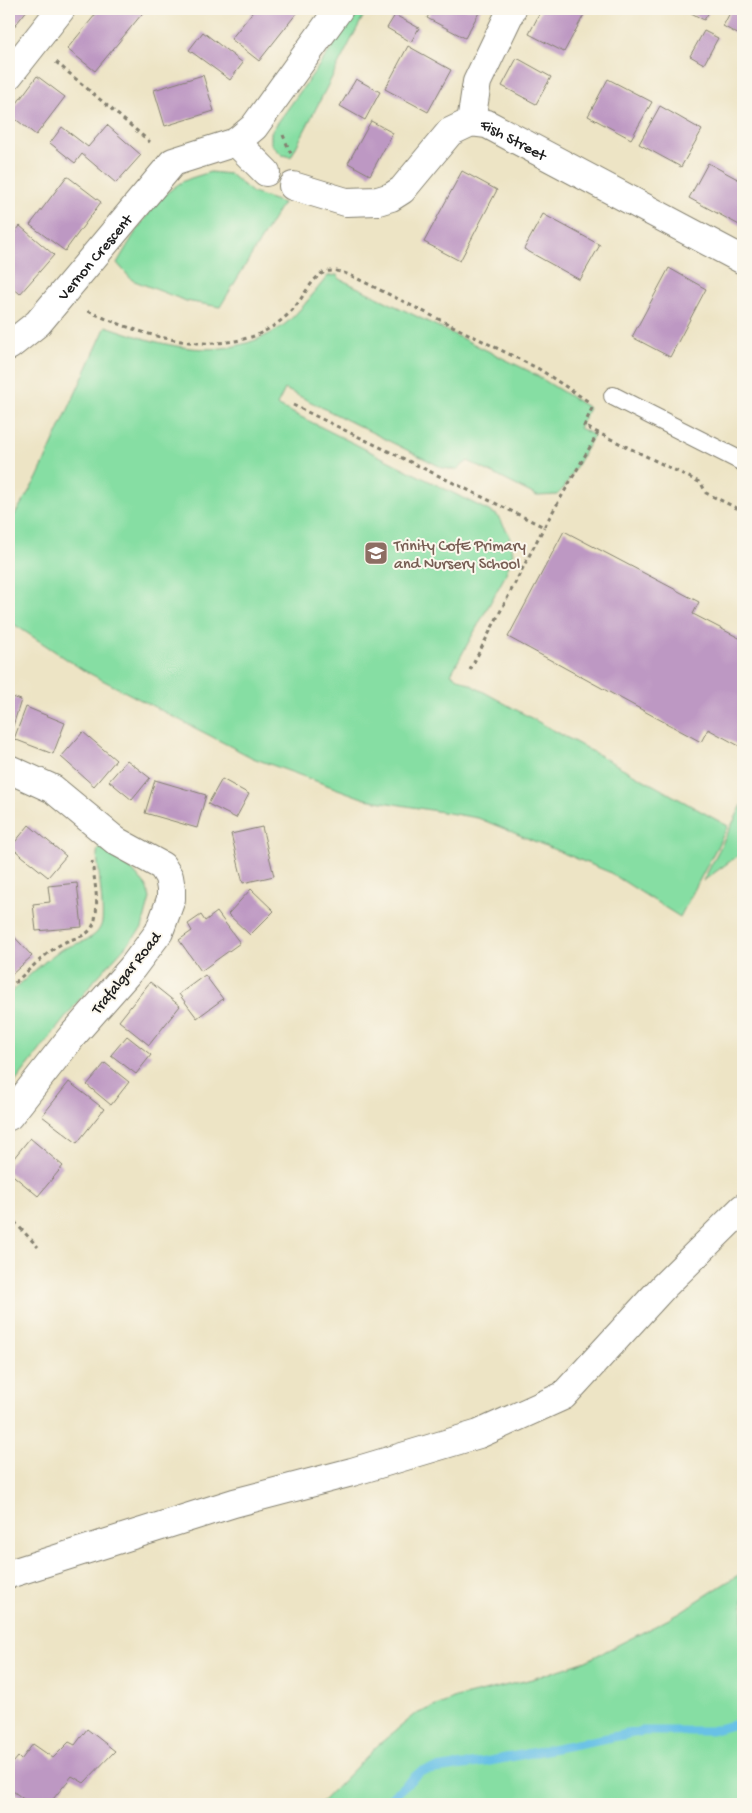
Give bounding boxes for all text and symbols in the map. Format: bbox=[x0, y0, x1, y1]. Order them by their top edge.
street label: Fish Street bbox=[478, 117, 550, 167]
street label: Vernon Crescent bbox=[54, 211, 139, 306]
place label: Trinity CofE Primary and Nursery School bbox=[393, 538, 526, 575]
school or university icon: Trinity CofE Primary and Nursery School bbox=[363, 540, 389, 566]
street label: Trafalgar Road bbox=[88, 928, 168, 1020]

